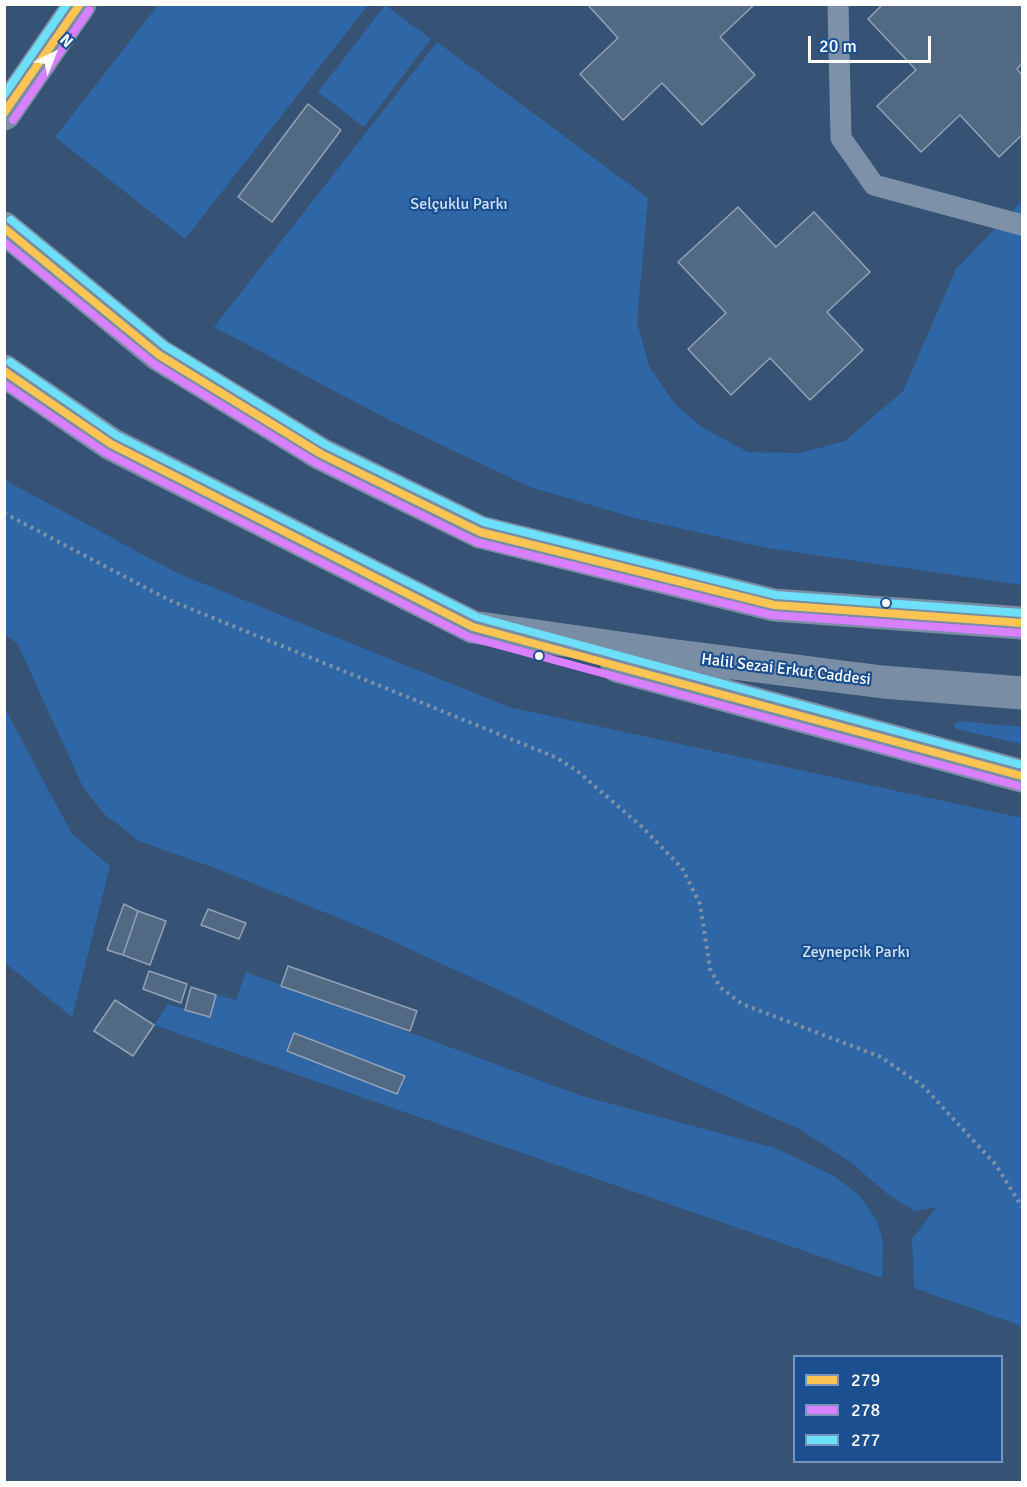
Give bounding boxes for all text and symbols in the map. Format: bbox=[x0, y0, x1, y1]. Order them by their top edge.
north arrow bbox=[24, 24, 84, 84]
scale bar bbox=[811, 24, 934, 62]
text: N bbox=[55, 30, 77, 52]
text: 20 m bbox=[819, 35, 857, 57]
park label: Selçuklu Parkı bbox=[410, 195, 508, 215]
unlabelled marker bbox=[880, 597, 892, 609]
unlabelled marker bbox=[533, 650, 545, 662]
street label: Halil Sezai Erkut Caddesi bbox=[700, 650, 872, 690]
park label: Zeynepcik Parkı bbox=[802, 943, 910, 963]
legend bbox=[793, 1355, 1003, 1463]
text: 279 bbox=[851, 1369, 880, 1391]
text: 278 bbox=[851, 1399, 880, 1421]
text: 277 bbox=[851, 1429, 880, 1451]

